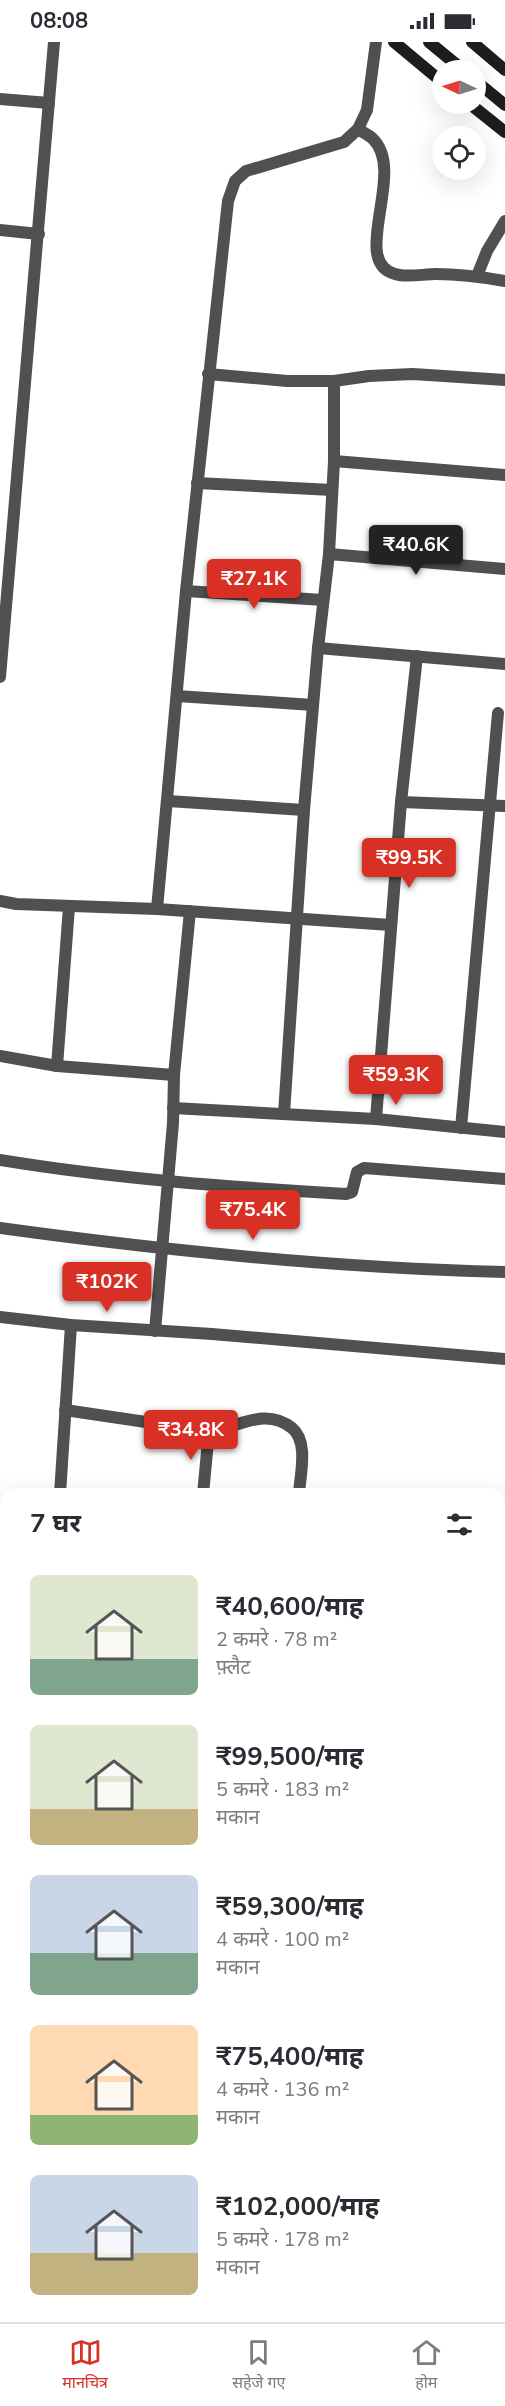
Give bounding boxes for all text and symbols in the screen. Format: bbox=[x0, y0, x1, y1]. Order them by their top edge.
text: 08:08 bbox=[30, 6, 88, 36]
north arrow bbox=[432, 60, 486, 114]
map controls bbox=[432, 60, 486, 180]
button: locate bbox=[432, 126, 486, 180]
pin: ₹40.6K bbox=[367, 525, 465, 576]
text: ₹40.6K bbox=[383, 531, 449, 558]
pin: ₹27.1K bbox=[205, 559, 303, 610]
text: ₹27.1K bbox=[221, 565, 287, 592]
pin: ₹99.5K bbox=[360, 838, 458, 889]
text: ₹99.5K bbox=[376, 844, 442, 871]
pin: ₹59.3K bbox=[347, 1055, 445, 1106]
text: ₹59.3K bbox=[363, 1061, 429, 1088]
pin: ₹75.4K bbox=[204, 1190, 302, 1241]
text: ₹75.4K bbox=[220, 1196, 286, 1223]
pin: ₹102K bbox=[65, 1262, 149, 1313]
text: ₹102K bbox=[76, 1268, 138, 1295]
pin: ₹34.8K bbox=[142, 1410, 240, 1461]
text: ₹34.8K bbox=[158, 1416, 224, 1443]
text: 7 घर bbox=[30, 1506, 81, 1541]
icon: filters bbox=[443, 1508, 476, 1541]
text: ₹40,600/माह bbox=[216, 1589, 364, 1624]
icon: home bbox=[78, 1599, 150, 1671]
text: 2 कमरे · 78 m² bbox=[216, 1626, 337, 1653]
text: फ़्लैट bbox=[216, 1654, 251, 1681]
text: ₹99,500/माह bbox=[216, 1739, 364, 1774]
icon: home bbox=[78, 1749, 150, 1821]
text: 5 कमरे · 183 m² bbox=[216, 1776, 349, 1803]
text: मकान bbox=[216, 1804, 260, 1831]
text: ₹59,300/माह bbox=[216, 1889, 364, 1924]
icon: home bbox=[78, 1899, 150, 1971]
text: 4 कमरे · 100 m² bbox=[216, 1926, 349, 1953]
text: मकान bbox=[216, 1954, 260, 1981]
text: ₹75,400/माह bbox=[216, 2039, 364, 2074]
icon: home bbox=[78, 2049, 150, 2121]
text: 4 कमरे · 136 m² bbox=[216, 2076, 349, 2103]
text: मकान bbox=[216, 2104, 260, 2131]
text: ₹102,000/माह bbox=[216, 2189, 379, 2224]
icon: home bbox=[78, 2199, 150, 2271]
text: 5 कमरे · 178 m² bbox=[216, 2226, 349, 2253]
text: मकान bbox=[216, 2254, 260, 2281]
tab: मानचित्र bbox=[62, 2336, 108, 2395]
tab: सहेजे गए bbox=[232, 2336, 285, 2395]
tab: होम bbox=[410, 2336, 443, 2395]

